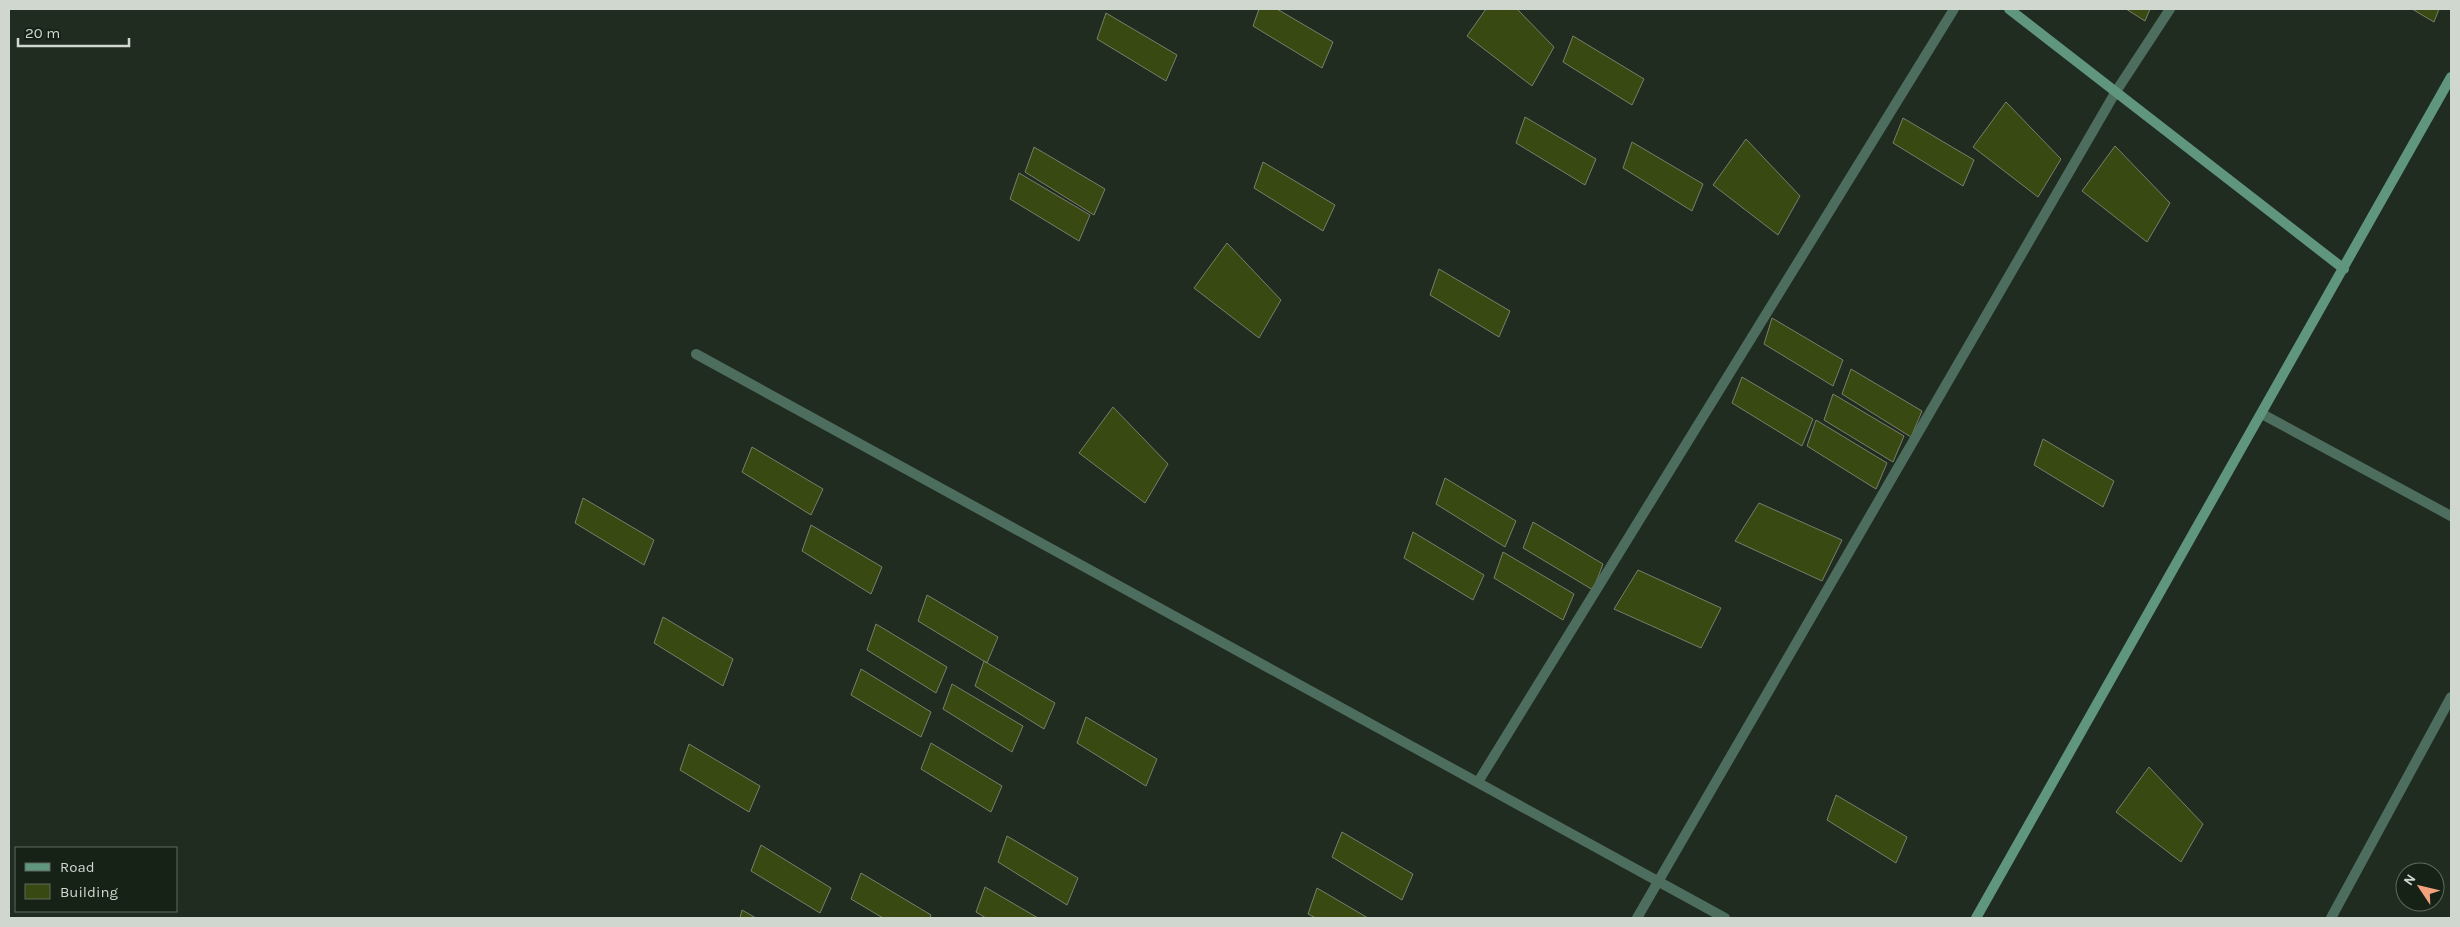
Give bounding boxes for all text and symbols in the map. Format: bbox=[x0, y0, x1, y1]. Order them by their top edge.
scale bar bbox=[18, 15, 129, 47]
text: 20 m bbox=[25, 24, 60, 42]
legend bbox=[15, 847, 178, 912]
text: Road bbox=[60, 858, 95, 876]
north arrow bbox=[2395, 862, 2445, 912]
text: N bbox=[2400, 871, 2420, 889]
text: Building bbox=[60, 883, 118, 901]

